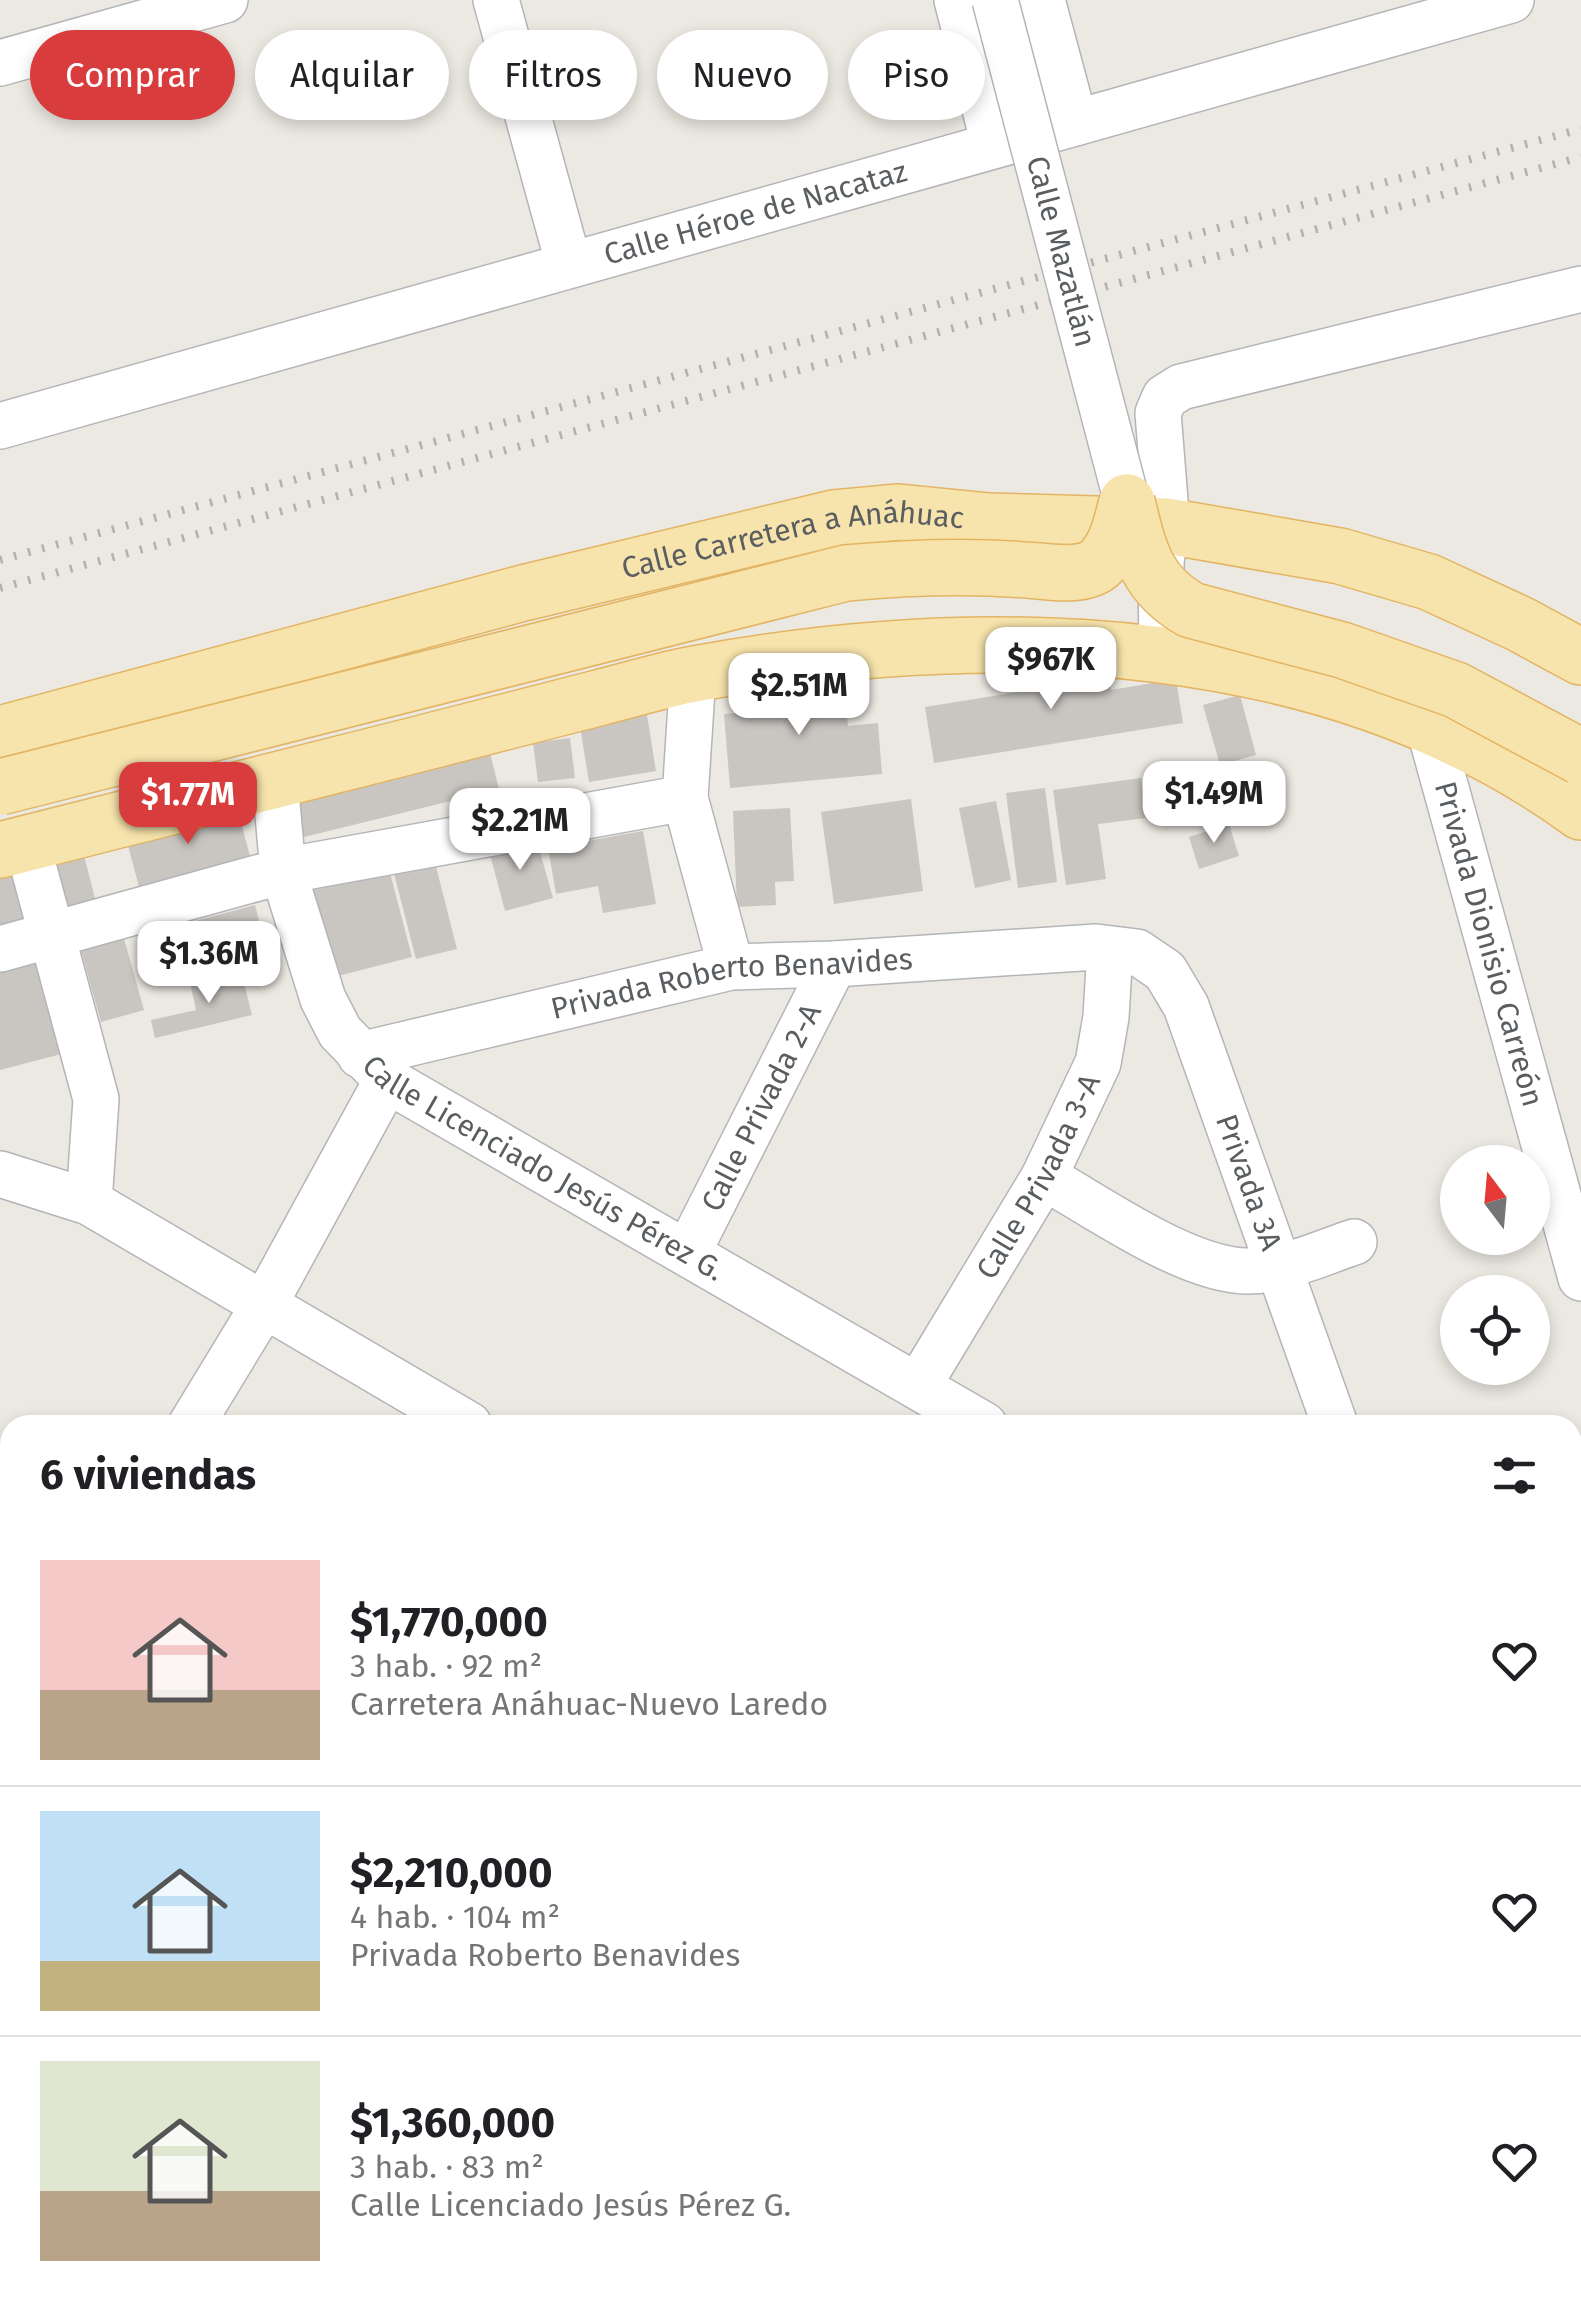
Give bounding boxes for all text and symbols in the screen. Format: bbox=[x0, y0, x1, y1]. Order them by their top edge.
chip: Comprar bbox=[30, 30, 235, 120]
chip: Alquilar bbox=[255, 30, 449, 120]
chip: Filtros bbox=[469, 30, 637, 120]
chip: Nuevo bbox=[657, 30, 828, 120]
chip: Piso bbox=[848, 30, 985, 120]
street label: Calle Mazatlán bbox=[1019, 152, 1103, 351]
street label: Calle Héroe de Nacataz bbox=[600, 153, 911, 273]
street label: Calle Carretera a Anáhuac bbox=[618, 494, 966, 587]
pin: $967K bbox=[981, 627, 1121, 712]
text: $967K bbox=[1007, 640, 1095, 678]
pin: $2.51M bbox=[718, 653, 880, 738]
text: $2.51M bbox=[750, 666, 848, 704]
pin: $1.49M bbox=[1133, 761, 1295, 846]
pin: $1.77M bbox=[107, 762, 269, 847]
text: $1.49M bbox=[1165, 774, 1263, 812]
text: $1.77M bbox=[141, 775, 235, 813]
street label: Privada Dionisio Carreón bbox=[1427, 777, 1551, 1110]
pin: $2.21M bbox=[439, 788, 601, 873]
text: $2.21M bbox=[471, 801, 569, 839]
pin: $1.36M bbox=[128, 921, 290, 1006]
text: $1.36M bbox=[159, 934, 259, 972]
street label: Privada Roberto Benavides bbox=[547, 941, 914, 1027]
street label: Calle Privada 2-A bbox=[694, 997, 829, 1217]
street label: Calle Licenciado Jesús Pérez G. bbox=[355, 1048, 730, 1289]
street label: Calle Privada 3-A bbox=[969, 1067, 1109, 1286]
street label: Privada 3A bbox=[1208, 1109, 1290, 1256]
north arrow bbox=[1440, 1145, 1550, 1255]
map controls bbox=[1440, 1145, 1550, 1385]
button: locate bbox=[1440, 1275, 1550, 1385]
icon: filters bbox=[1487, 1448, 1542, 1503]
text: 6 viviendas bbox=[40, 1450, 256, 1500]
text: $1,770,000 bbox=[350, 1597, 548, 1647]
icon: home bbox=[120, 1600, 240, 1720]
icon: heart bbox=[1487, 1633, 1542, 1688]
text: 3 hab. · 92 m² bbox=[350, 1647, 542, 1685]
text: Carretera Anáhuac-Nuevo Laredo bbox=[350, 1685, 828, 1723]
text: $2,210,000 bbox=[350, 1848, 552, 1898]
icon: home bbox=[120, 1851, 240, 1971]
icon: heart bbox=[1487, 1884, 1542, 1939]
text: 4 hab. · 104 m² bbox=[350, 1898, 560, 1936]
text: Privada Roberto Benavides bbox=[350, 1936, 740, 1974]
text: $1,360,000 bbox=[350, 2098, 555, 2148]
icon: home bbox=[120, 2101, 240, 2221]
icon: heart bbox=[1487, 2134, 1542, 2189]
text: 3 hab. · 83 m² bbox=[350, 2148, 544, 2186]
text: Calle Licenciado Jesús Pérez G. bbox=[350, 2186, 791, 2224]

